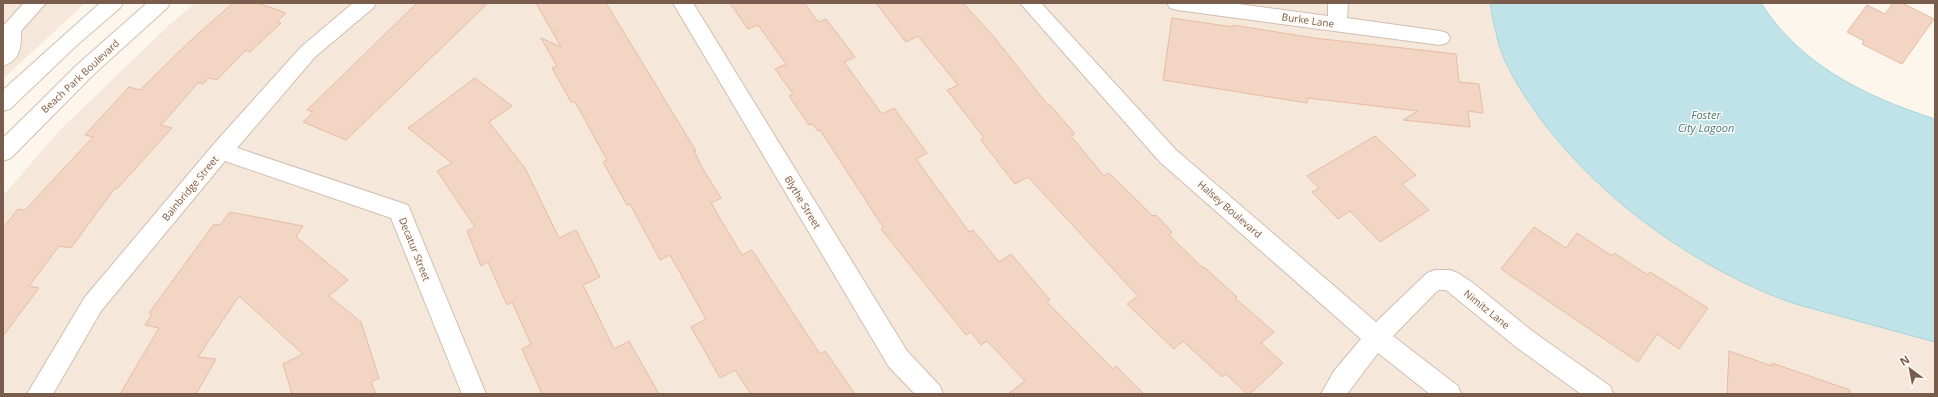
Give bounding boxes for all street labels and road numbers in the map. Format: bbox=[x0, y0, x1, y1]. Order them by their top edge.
street label: Burke Lane bbox=[1281, 9, 1335, 31]
street label: Beach Park Boulevard bbox=[38, 36, 122, 116]
street label: Bainbridge Street bbox=[159, 152, 222, 224]
street label: Blythe Street bbox=[782, 173, 825, 232]
street label: Halsey Boulevard bbox=[1195, 177, 1265, 241]
street label: Decatur Street bbox=[396, 215, 434, 283]
street label: Nimitz Lane bbox=[1461, 286, 1513, 332]

